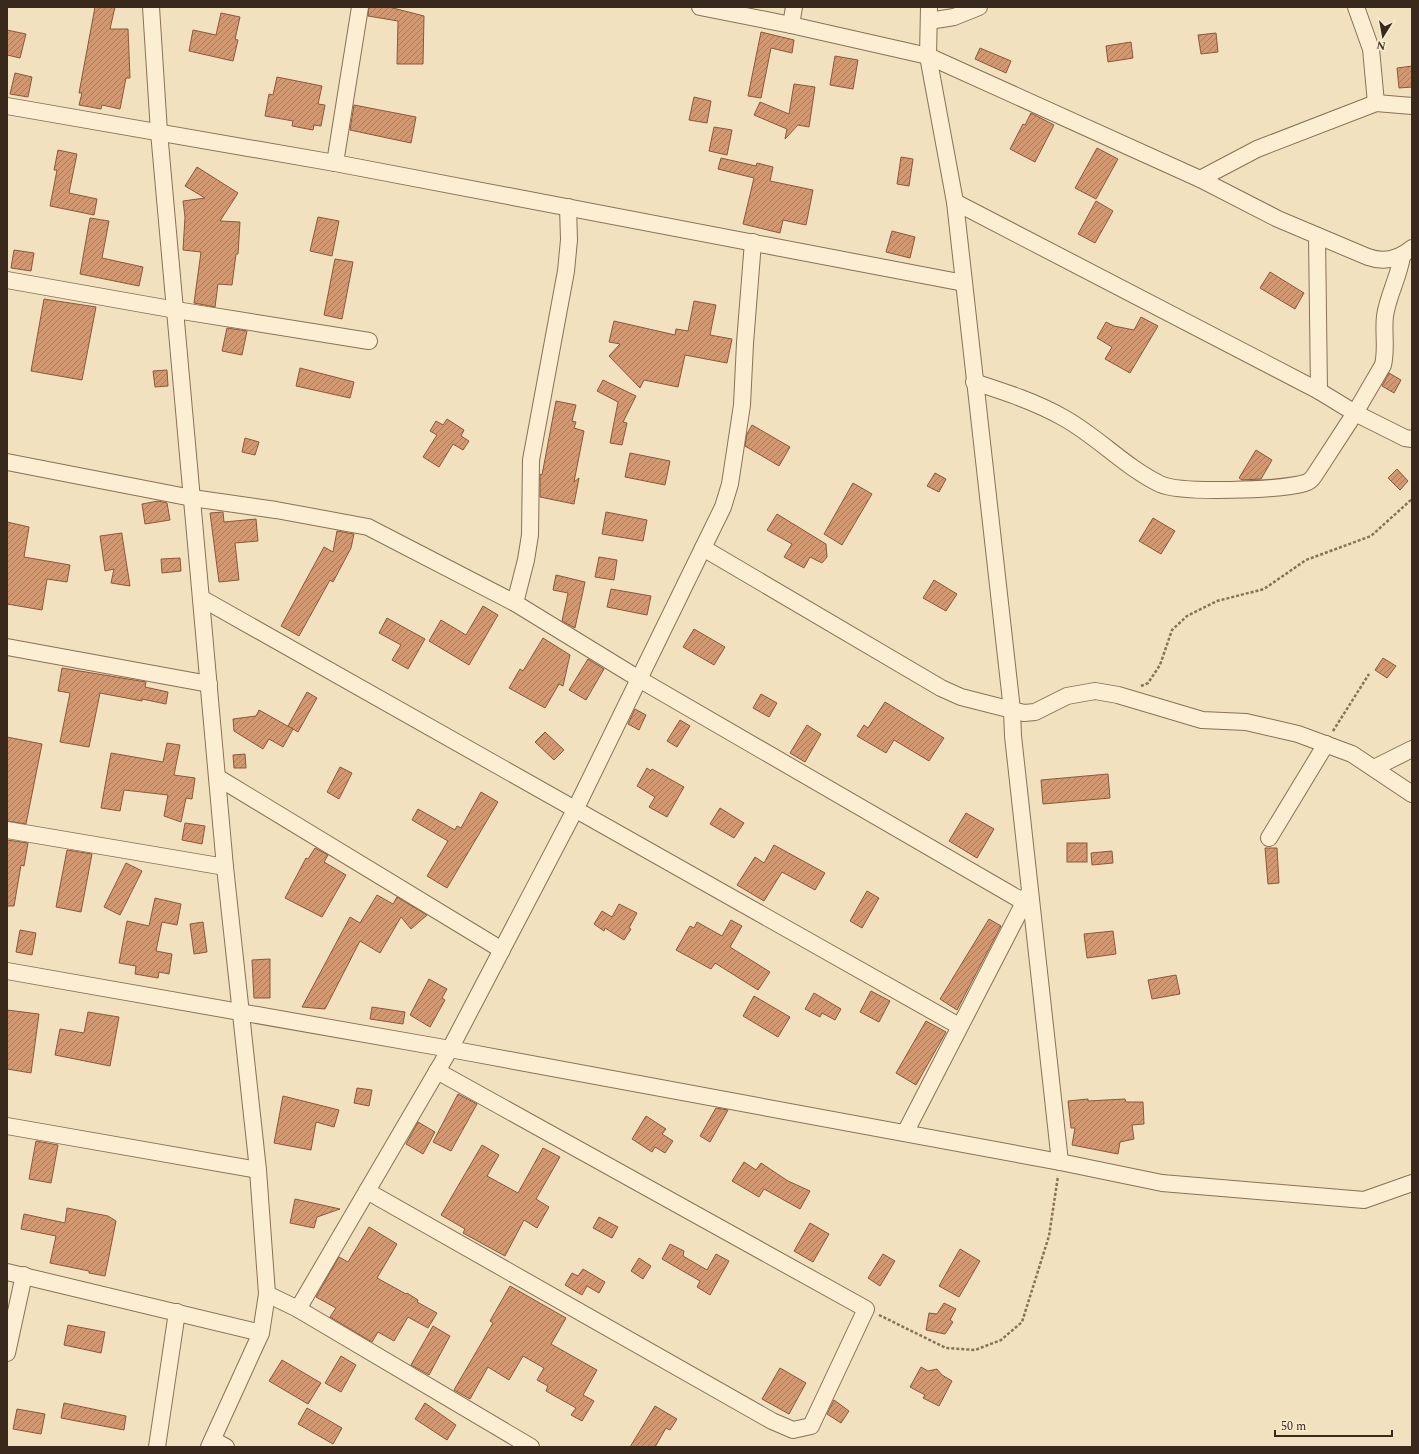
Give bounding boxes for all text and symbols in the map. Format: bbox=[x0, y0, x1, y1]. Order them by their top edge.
north arrow bbox=[1363, 16, 1403, 56]
text: N bbox=[1375, 36, 1387, 55]
scale bar bbox=[1275, 1412, 1392, 1438]
text: 50 m bbox=[1281, 1417, 1306, 1436]

